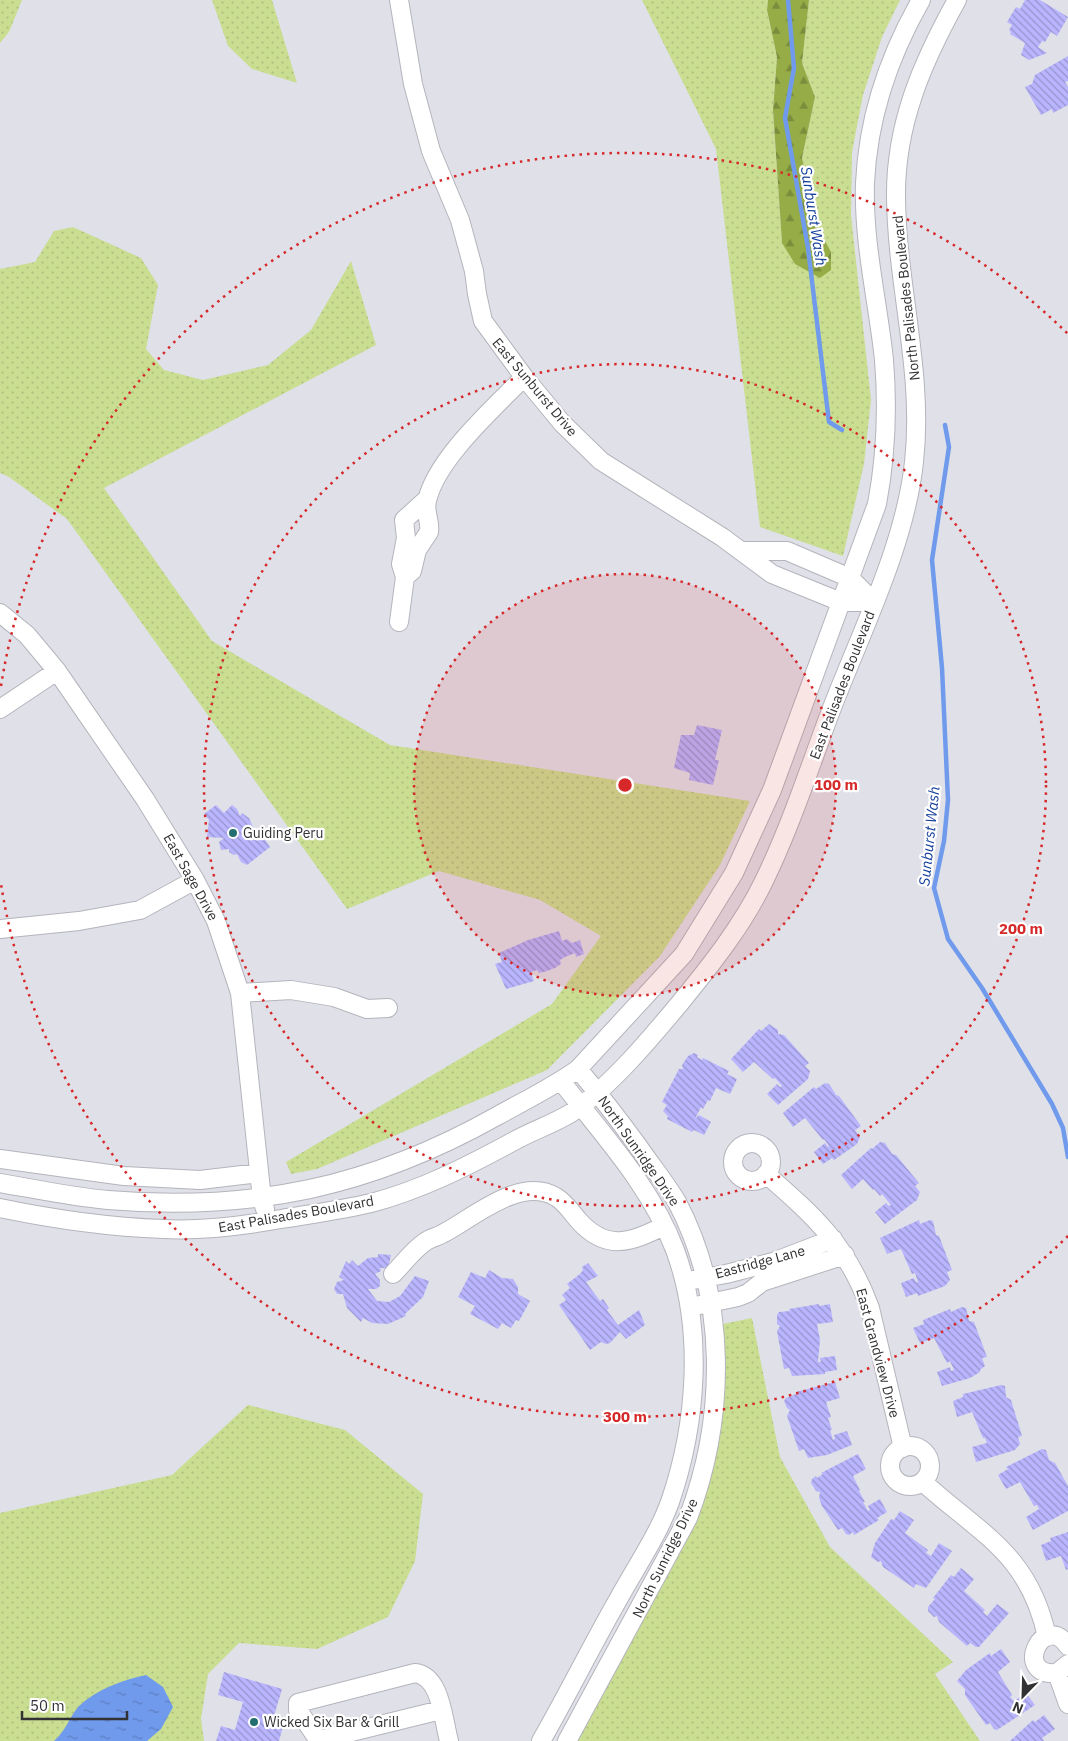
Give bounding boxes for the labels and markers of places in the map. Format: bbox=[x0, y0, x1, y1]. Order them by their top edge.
centre of rings bbox=[616, 776, 634, 794]
place label: Guiding Peru bbox=[243, 824, 323, 842]
marker: Guiding Peru bbox=[227, 827, 239, 839]
place label: Wicked Six Bar & Grill bbox=[264, 1713, 399, 1731]
marker: Wicked Six Bar & Grill bbox=[248, 1716, 260, 1728]

